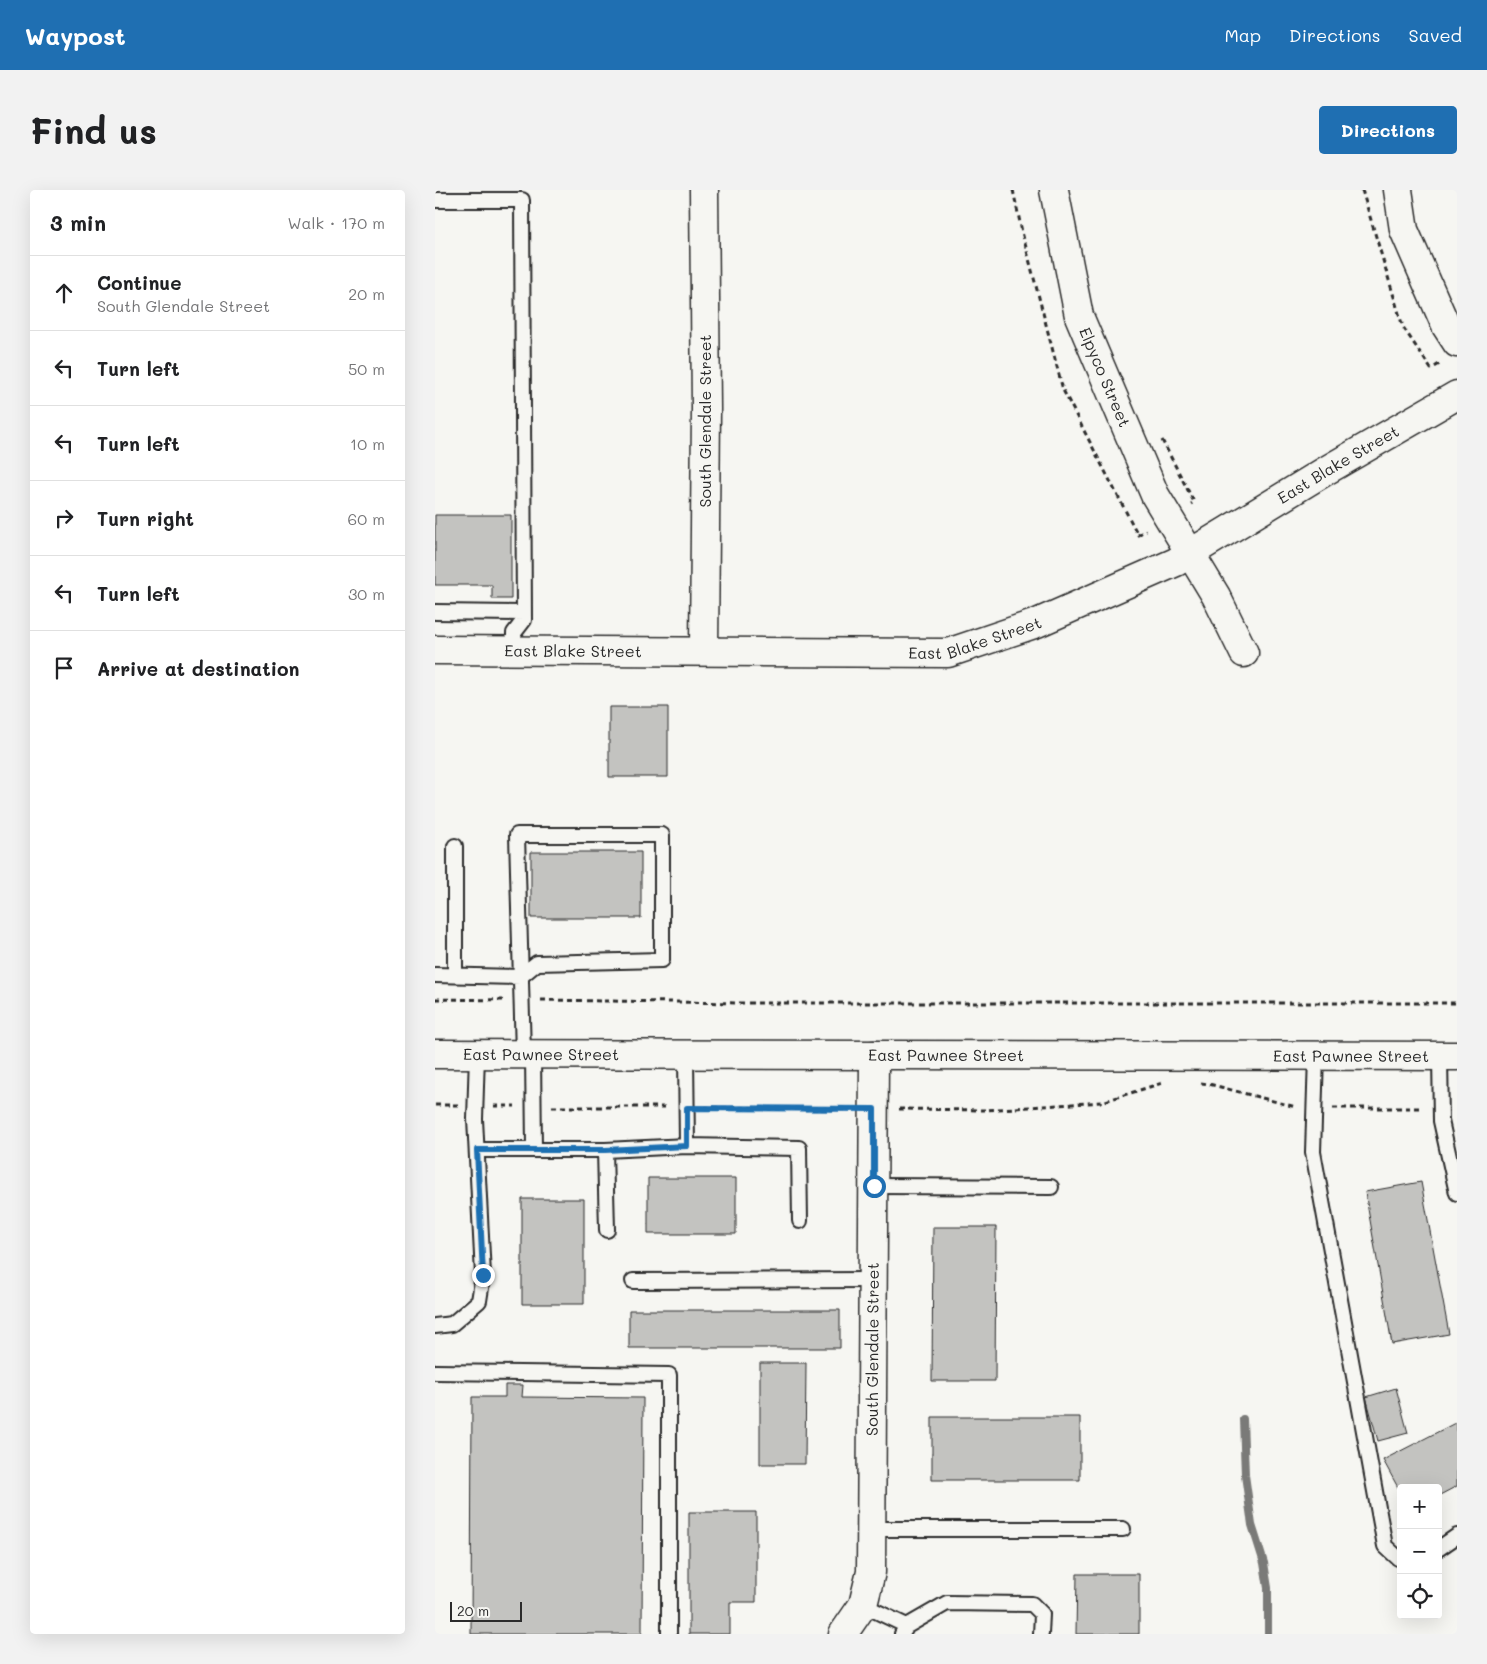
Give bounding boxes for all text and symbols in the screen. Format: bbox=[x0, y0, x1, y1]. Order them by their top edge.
text: Waypost bbox=[25, 20, 126, 51]
text: Map bbox=[1224, 23, 1261, 47]
text: Directions bbox=[1289, 23, 1381, 47]
text: Saved bbox=[1409, 23, 1462, 47]
button: Directions bbox=[1319, 106, 1457, 154]
text: Find us bbox=[30, 107, 157, 153]
text: 3 min bbox=[50, 209, 106, 236]
text: Walk · 170 m bbox=[287, 212, 385, 233]
text: Continue bbox=[97, 270, 182, 295]
icon: ahead bbox=[50, 279, 78, 307]
text: 20 m bbox=[348, 283, 385, 304]
text: South Glendale Street bbox=[97, 295, 270, 316]
street label: Elpyco Street bbox=[1075, 324, 1136, 430]
street label: South Glendale Street bbox=[694, 334, 715, 508]
icon: left bbox=[50, 354, 78, 382]
text: Turn left bbox=[97, 356, 180, 381]
text: 50 m bbox=[348, 358, 385, 379]
street label: East Blake Street bbox=[1273, 420, 1402, 508]
icon: left bbox=[50, 429, 78, 457]
text: Turn left bbox=[97, 431, 180, 456]
text: 10 m bbox=[350, 433, 385, 454]
icon: right bbox=[50, 504, 78, 532]
text: Turn right bbox=[97, 506, 194, 531]
text: 60 m bbox=[348, 508, 385, 529]
icon: left bbox=[50, 579, 78, 607]
text: Turn left bbox=[97, 581, 180, 606]
text: 30 m bbox=[348, 583, 385, 604]
street label: East Blake Street bbox=[908, 611, 1045, 663]
street label: East Blake Street bbox=[504, 639, 642, 661]
icon: arrive bbox=[50, 654, 78, 682]
text: Arrive at destination bbox=[97, 656, 300, 681]
street label: East Pawnee Street bbox=[463, 1043, 619, 1064]
street label: East Pawnee Street bbox=[868, 1044, 1024, 1065]
street label: East Pawnee Street bbox=[1273, 1045, 1429, 1066]
route start bbox=[863, 1175, 886, 1198]
street label: South Glendale Street bbox=[861, 1262, 883, 1436]
route end bbox=[472, 1264, 495, 1287]
map controls bbox=[1397, 1484, 1442, 1619]
button: + bbox=[1397, 1484, 1442, 1529]
button: − bbox=[1397, 1529, 1442, 1574]
button: locate bbox=[1397, 1574, 1442, 1619]
scale bar bbox=[450, 1599, 523, 1622]
text: 20 m bbox=[457, 1601, 489, 1620]

